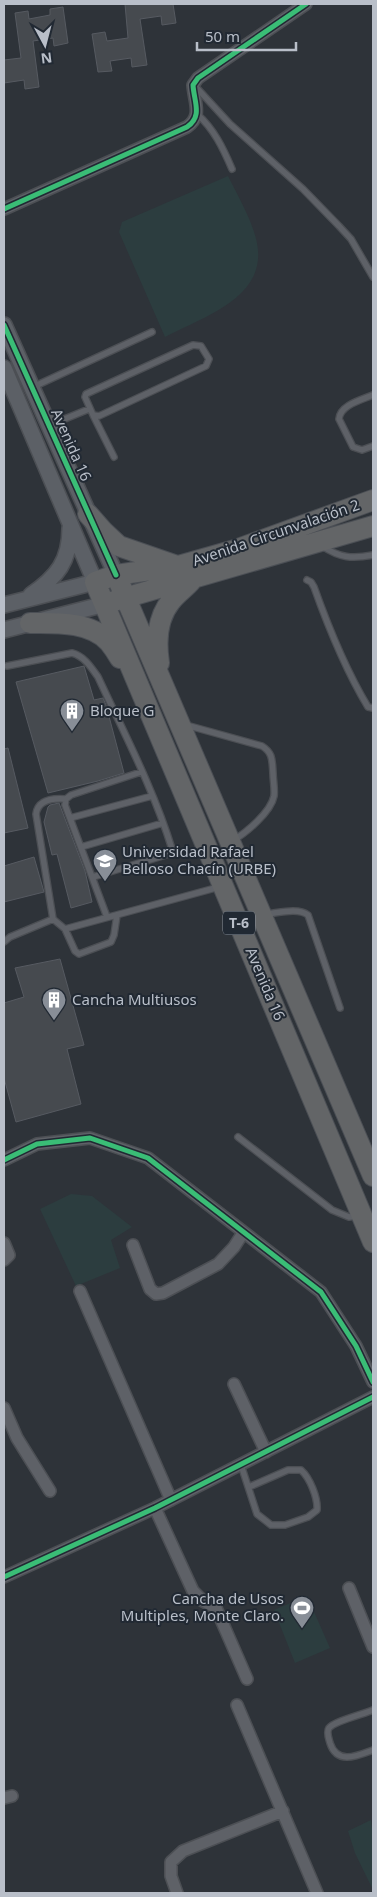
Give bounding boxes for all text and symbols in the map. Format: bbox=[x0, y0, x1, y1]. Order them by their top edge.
north arrow bbox=[20, 20, 70, 70]
scale bar bbox=[197, 20, 296, 52]
text: 50 m bbox=[205, 26, 240, 46]
text: N bbox=[40, 48, 53, 69]
street label: Avenida 16 bbox=[47, 405, 97, 484]
street label: Avenida Circunvalación 2 bbox=[189, 494, 362, 570]
building icon: Bloque G bbox=[59, 698, 85, 732]
place label: Bloque G bbox=[90, 700, 154, 720]
place label: Universidad Rafael Belloso Chacín (URBE) bbox=[122, 841, 276, 878]
school or university icon: Universidad Rafael Belloso Chacín (URBE) bbox=[92, 848, 118, 882]
road number: T-6 bbox=[223, 911, 255, 934]
street label: Avenida 16 bbox=[242, 944, 290, 1023]
building icon: Cancha Multiusos bbox=[41, 987, 67, 1021]
place label: Cancha Multiusos bbox=[72, 989, 197, 1009]
place label: Cancha de Usos Multiples, Monte Claro. bbox=[121, 1588, 284, 1625]
sports icon: Cancha de Usos Multiples, Monte Claro. bbox=[289, 1595, 315, 1629]

